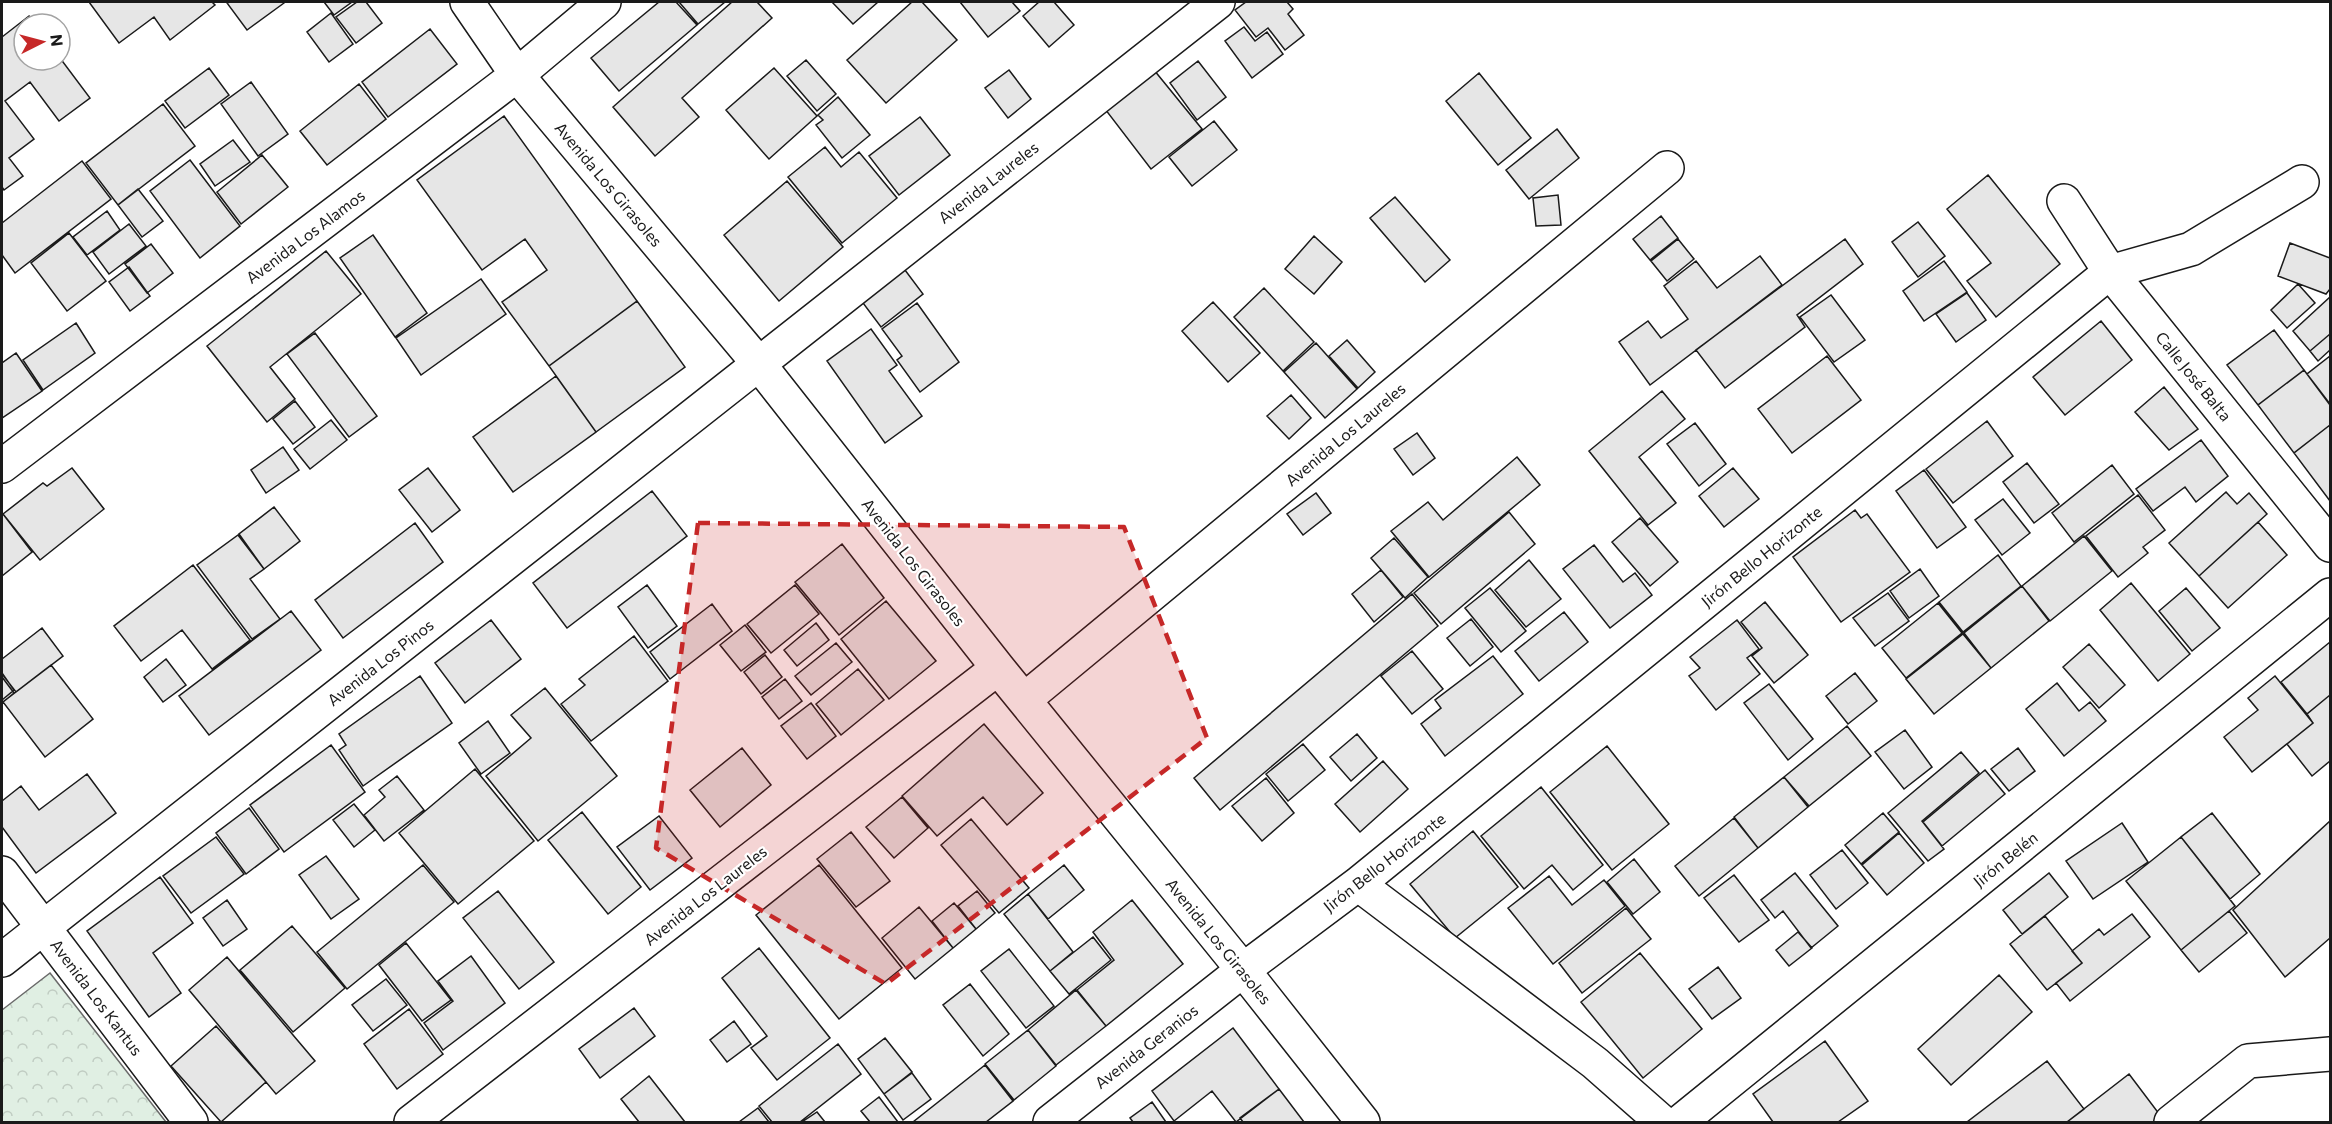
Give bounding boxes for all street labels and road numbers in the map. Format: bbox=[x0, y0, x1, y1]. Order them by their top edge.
street label: Avenida Los Girasoles bbox=[551, 118, 667, 250]
street label: Avenida Laureles bbox=[934, 137, 1042, 227]
street label: Avenida Los Alamos bbox=[242, 185, 368, 287]
street label: Calle José Balta bbox=[2152, 327, 2236, 425]
street label: Avenida Los Laureles bbox=[1281, 378, 1409, 490]
street label: Avenida Los Girasoles bbox=[858, 494, 970, 630]
street label: Jirón Bello Horizonte bbox=[1697, 501, 1825, 611]
street label: Avenida Los Pinos bbox=[323, 615, 437, 709]
street label: Jirón Bello Horizonte bbox=[1319, 808, 1449, 916]
street label: Jirón Belén bbox=[1969, 827, 2041, 891]
street label: Avenida Los Laureles bbox=[640, 841, 770, 949]
street label: Avenida Los Girasoles bbox=[1162, 874, 1276, 1008]
street label: Avenida Los Kantus bbox=[47, 935, 147, 1059]
street label: Avenida Geranios bbox=[1091, 1000, 1201, 1092]

